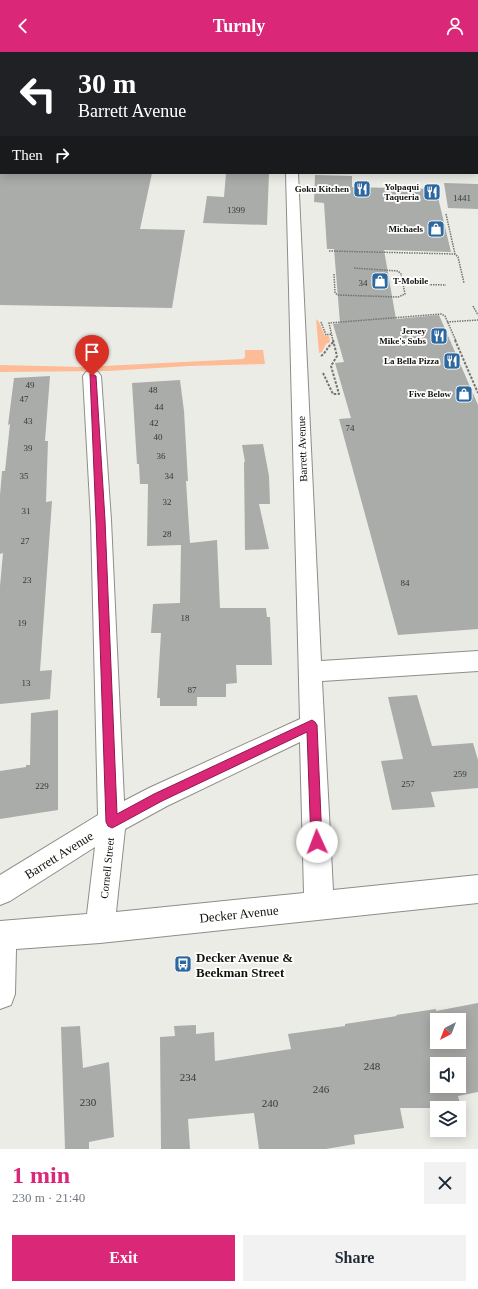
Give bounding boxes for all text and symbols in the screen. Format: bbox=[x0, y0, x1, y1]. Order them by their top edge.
icon: back bbox=[12, 15, 34, 37]
icon: person bbox=[444, 15, 466, 37]
text: Turnly bbox=[213, 16, 265, 36]
icon: left bbox=[12, 68, 64, 120]
text: 30 m bbox=[78, 68, 136, 99]
text: Barrett Avenue bbox=[78, 101, 186, 121]
icon: right bbox=[51, 144, 73, 166]
text: Then bbox=[12, 147, 43, 163]
restaurant icon: Goku Kitchen bbox=[352, 179, 372, 199]
place label: Yolpaqui Taqueria bbox=[384, 182, 419, 202]
restaurant icon: Yolpaqui Taqueria bbox=[422, 182, 442, 202]
place label: Goku Kitchen bbox=[295, 184, 349, 194]
house number: 1441 bbox=[453, 193, 471, 203]
house number: 1399 bbox=[227, 205, 246, 215]
shop icon: Michaels bbox=[426, 219, 446, 239]
place label: Michaels bbox=[389, 224, 423, 234]
shop icon: T-Mobile bbox=[370, 271, 390, 291]
place label: T-Mobile bbox=[393, 276, 428, 286]
house number: 34 bbox=[359, 278, 368, 288]
place label: Jersey Mike's Subs bbox=[379, 326, 426, 346]
restaurant icon: Jersey Mike's Subs bbox=[429, 326, 449, 346]
pin bbox=[75, 335, 109, 376]
icon: arrive bbox=[81, 341, 103, 363]
restaurant icon: La Bella Pizza bbox=[442, 351, 462, 371]
place label: La Bella Pizza bbox=[384, 356, 439, 366]
house number: 49 bbox=[26, 380, 35, 390]
shop icon: Five Below bbox=[454, 384, 474, 404]
house number: 48 bbox=[149, 385, 158, 395]
place label: Five Below bbox=[409, 389, 451, 399]
house number: 47 bbox=[20, 394, 29, 404]
house number: 44 bbox=[155, 402, 164, 412]
house number: 43 bbox=[24, 416, 33, 426]
street label: Barrett Avenue bbox=[295, 416, 309, 482]
house number: 42 bbox=[150, 418, 159, 428]
house number: 74 bbox=[346, 423, 355, 433]
house number: 40 bbox=[154, 432, 163, 442]
house number: 39 bbox=[24, 443, 33, 453]
house number: 36 bbox=[157, 451, 166, 461]
house number: 35 bbox=[20, 471, 29, 481]
house number: 34 bbox=[165, 471, 174, 481]
house number: 32 bbox=[163, 497, 172, 507]
house number: 31 bbox=[22, 506, 31, 516]
house number: 28 bbox=[163, 529, 172, 539]
house number: 27 bbox=[21, 536, 30, 546]
house number: 23 bbox=[23, 575, 32, 585]
house number: 84 bbox=[401, 578, 410, 588]
house number: 18 bbox=[181, 613, 190, 623]
house number: 19 bbox=[18, 618, 27, 628]
house number: 13 bbox=[22, 678, 31, 688]
house number: 87 bbox=[188, 685, 197, 695]
house number: 259 bbox=[453, 769, 467, 779]
house number: 257 bbox=[401, 779, 415, 789]
house number: 229 bbox=[35, 781, 49, 791]
position arrow bbox=[296, 821, 338, 863]
street label: Barrett Avenue bbox=[22, 828, 96, 882]
street label: Cornell Street bbox=[98, 837, 116, 899]
street label: Decker Avenue bbox=[199, 902, 280, 926]
place label: Decker Avenue & Beekman Street bbox=[196, 950, 293, 980]
bus stop icon: Decker Avenue & Beekman Street bbox=[173, 954, 193, 974]
north arrow bbox=[430, 1013, 466, 1049]
map controls bbox=[430, 1013, 466, 1137]
button: sound bbox=[430, 1057, 466, 1093]
house number: 248 bbox=[364, 1060, 381, 1072]
house number: 234 bbox=[180, 1071, 197, 1083]
house number: 246 bbox=[313, 1083, 330, 1095]
house number: 230 bbox=[80, 1096, 97, 1108]
house number: 240 bbox=[262, 1097, 279, 1109]
button: layers bbox=[430, 1101, 466, 1137]
text: 1 min bbox=[12, 1162, 70, 1188]
button: close bbox=[424, 1162, 466, 1204]
text: 230 m · 21:40 bbox=[12, 1190, 85, 1205]
button: Exit bbox=[12, 1235, 235, 1281]
button: Share bbox=[243, 1235, 466, 1281]

